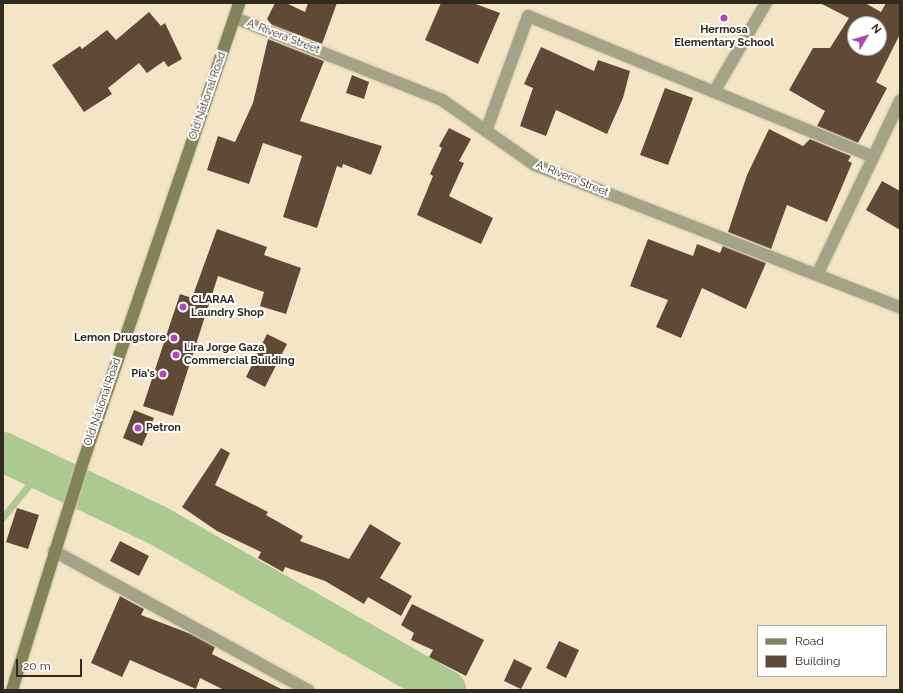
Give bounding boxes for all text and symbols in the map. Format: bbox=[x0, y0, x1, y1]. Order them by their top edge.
marker: Hermosa Elementary School bbox=[719, 13, 729, 23]
north arrow bbox=[847, 16, 887, 56]
street label: A. Rivera Street bbox=[245, 17, 321, 57]
text: N bbox=[868, 22, 884, 36]
place label: Hermosa Elementary School bbox=[674, 24, 774, 50]
street label: Old National Road bbox=[187, 50, 229, 142]
street label: A. Rivera Street bbox=[534, 158, 610, 200]
place label: CLARAA Laundry Shop bbox=[191, 294, 264, 320]
marker: CLARAA Laundry Shop bbox=[178, 302, 188, 312]
place label: Lemon Drugstore bbox=[74, 331, 166, 345]
marker: Lemon Drugstore bbox=[169, 333, 179, 343]
place label: Lira Jorge Gaza Commercial Building bbox=[184, 342, 295, 368]
marker: Lira Jorge Gaza Commercial Building bbox=[171, 350, 181, 360]
street label: Old National Road bbox=[82, 356, 124, 448]
place label: Pia's bbox=[131, 367, 155, 381]
marker: Pia's bbox=[158, 369, 168, 379]
place label: Petron bbox=[146, 421, 181, 435]
marker: Petron bbox=[133, 423, 143, 433]
legend bbox=[757, 625, 887, 677]
text: Road bbox=[795, 634, 824, 648]
scale bar bbox=[18, 651, 84, 677]
text: Building bbox=[795, 654, 841, 668]
text: 20 m bbox=[23, 659, 51, 673]

